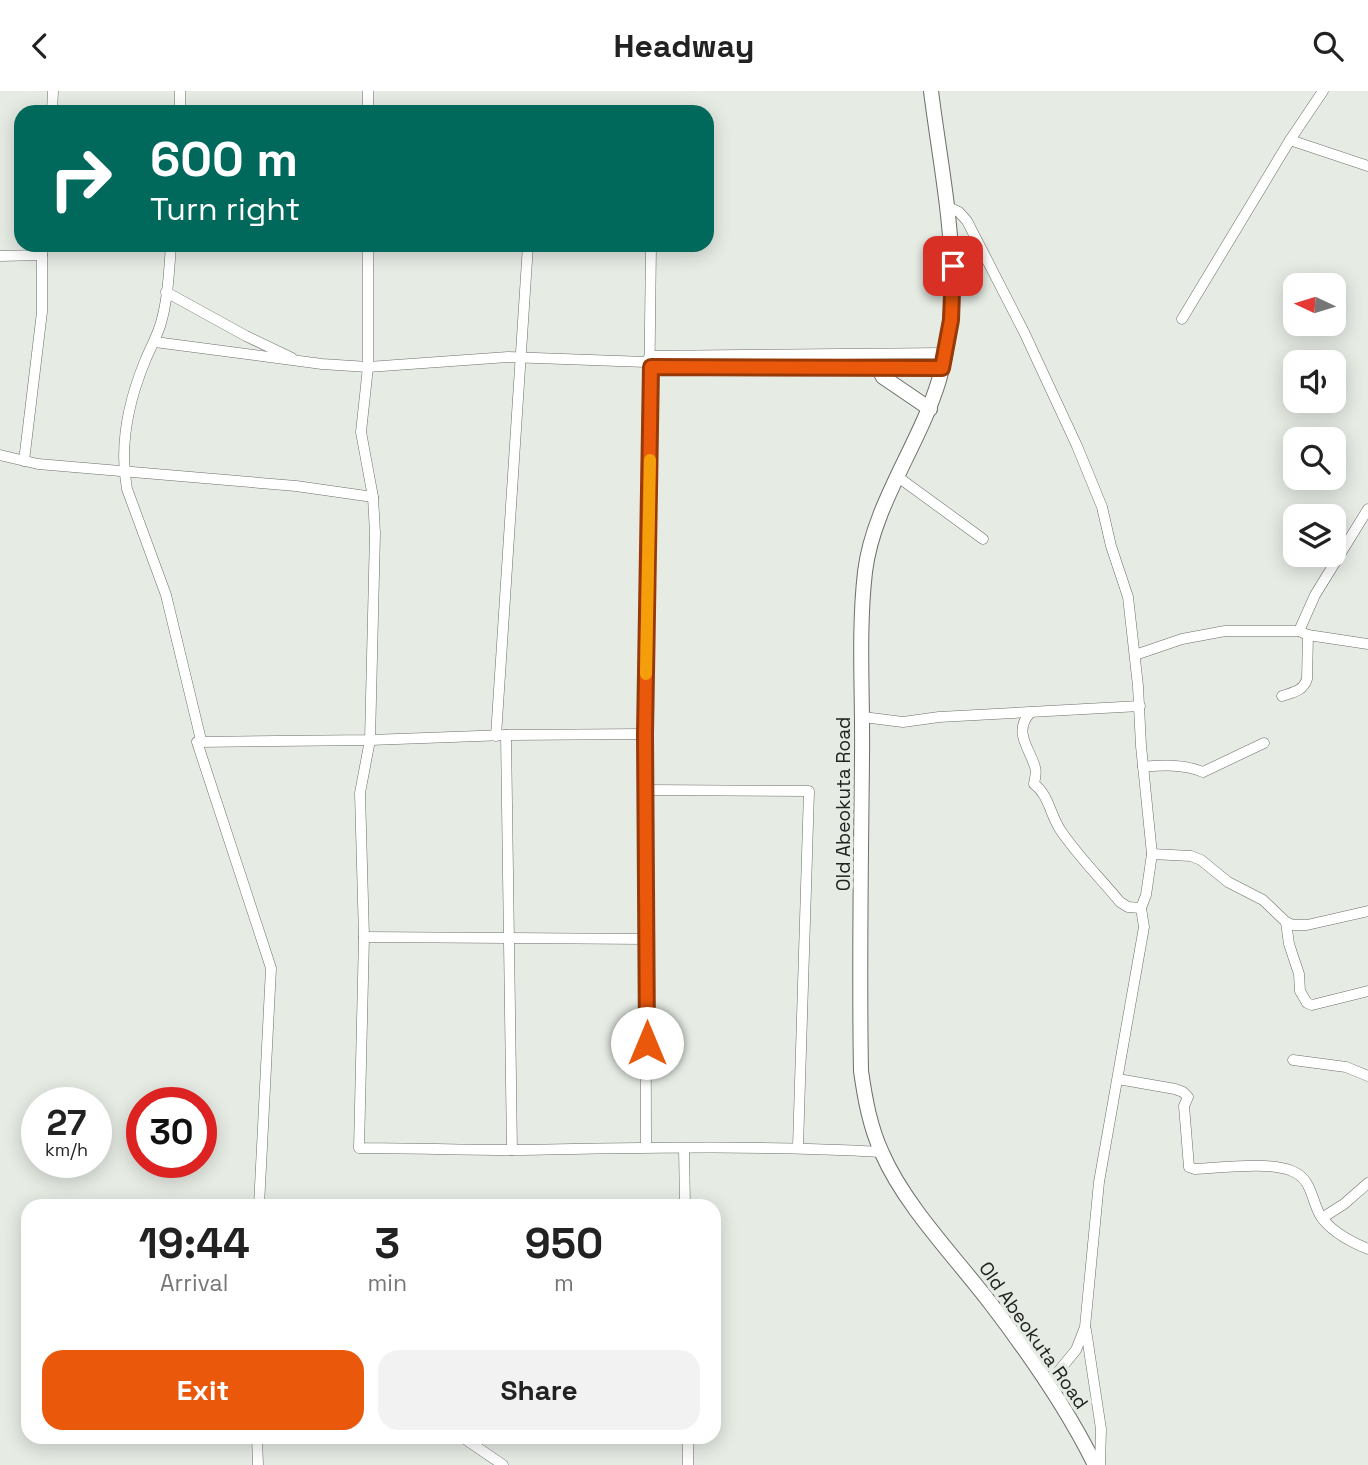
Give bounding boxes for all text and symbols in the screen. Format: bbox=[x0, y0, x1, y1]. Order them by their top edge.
text: Headway bbox=[614, 26, 754, 66]
icon: back bbox=[21, 27, 59, 65]
icon: search bbox=[1309, 27, 1347, 65]
text: 600 m bbox=[150, 128, 298, 190]
icon: right bbox=[35, 133, 126, 224]
text: Turn right bbox=[150, 189, 300, 229]
pin bbox=[923, 236, 983, 296]
icon: arrive bbox=[934, 247, 972, 285]
north arrow bbox=[1283, 273, 1346, 336]
map controls bbox=[1283, 273, 1346, 567]
button: sound bbox=[1283, 350, 1346, 413]
button: search bbox=[1283, 427, 1346, 490]
button: layers bbox=[1283, 504, 1346, 567]
street label: Old Abeokuta Road bbox=[831, 717, 856, 891]
position arrow bbox=[610, 1006, 684, 1080]
speed limit sign: 30 bbox=[126, 1087, 217, 1178]
text: 27 bbox=[47, 1101, 86, 1145]
text: km/h bbox=[45, 1138, 88, 1161]
text: 19:44 bbox=[139, 1217, 250, 1270]
text: 3 bbox=[374, 1217, 400, 1270]
text: 950 bbox=[525, 1217, 603, 1270]
street label: Old Abeokuta Road bbox=[973, 1257, 1094, 1414]
text: Arrival bbox=[160, 1268, 228, 1298]
text: min bbox=[367, 1268, 407, 1298]
text: m bbox=[554, 1268, 574, 1298]
button: Exit bbox=[42, 1350, 364, 1430]
button: Share bbox=[378, 1350, 700, 1430]

